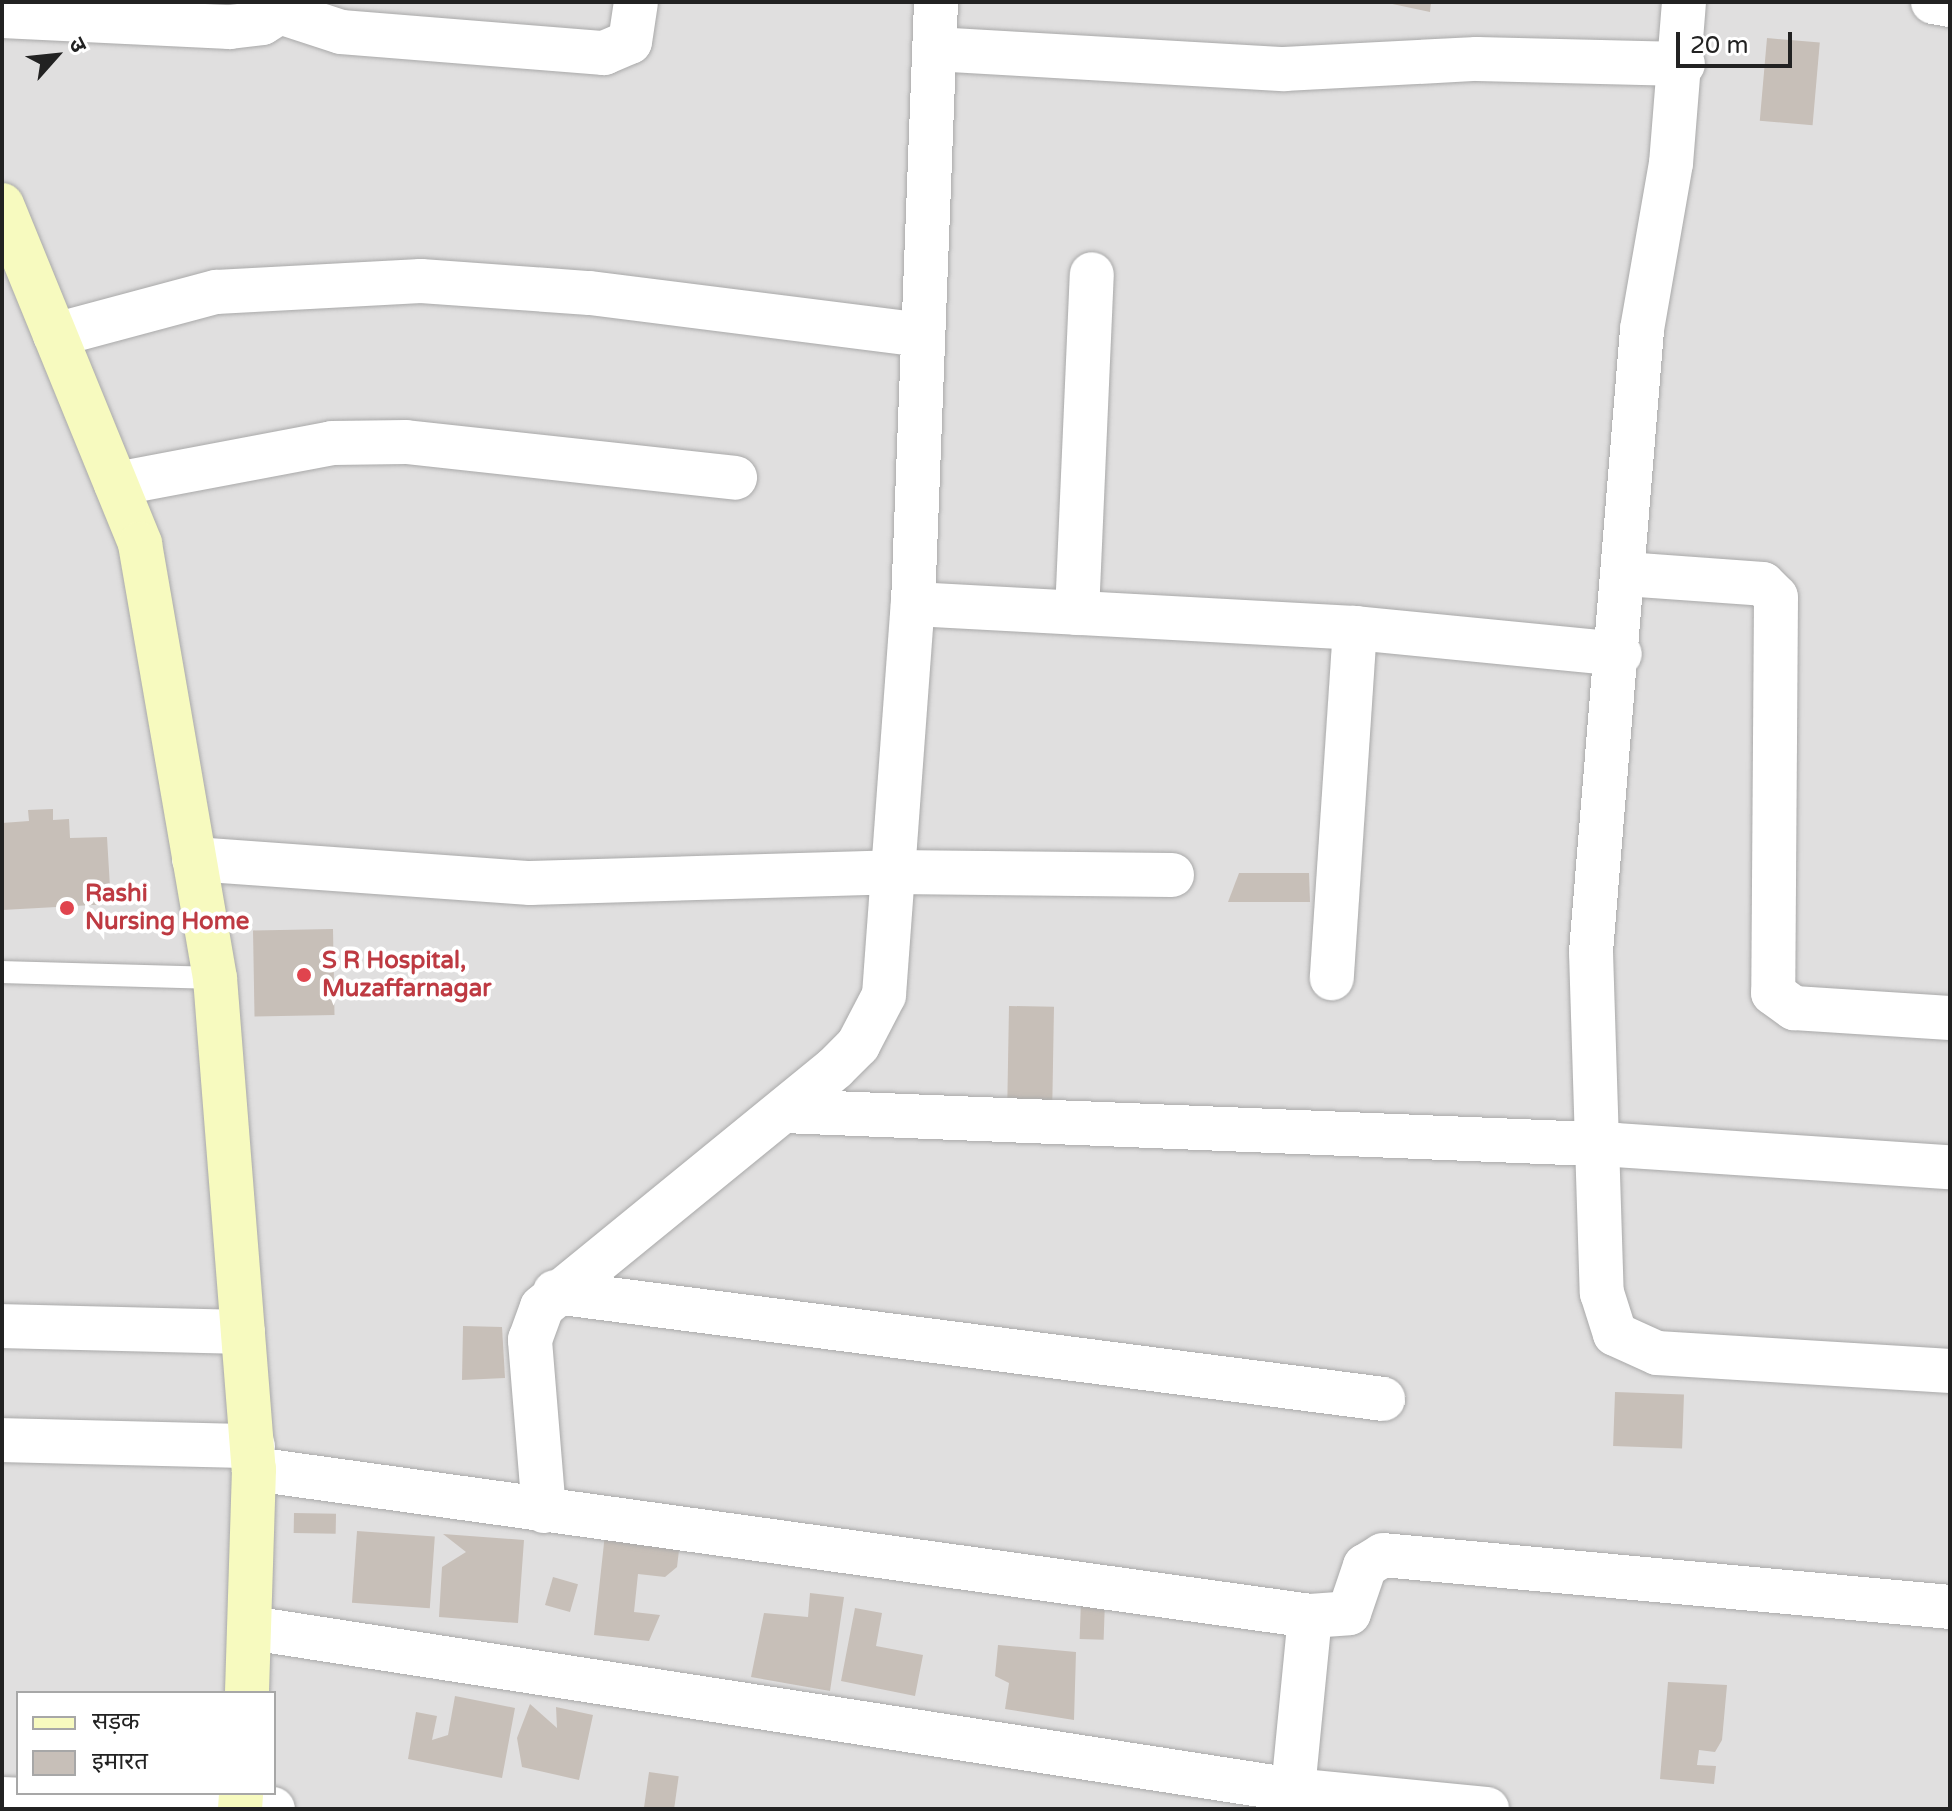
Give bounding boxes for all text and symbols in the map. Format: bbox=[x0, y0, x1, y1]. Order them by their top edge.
north arrow bbox=[16, 16, 96, 96]
scale bar bbox=[1680, 16, 1796, 66]
text: 20 m bbox=[1690, 31, 1748, 60]
text: उ bbox=[63, 33, 92, 57]
place label: Rashi Nursing Home bbox=[85, 880, 249, 936]
marker: Rashi Nursing Home bbox=[56, 897, 78, 919]
place label: S R Hospital, Muzaffarnagar bbox=[322, 947, 491, 1003]
marker: S R Hospital, Muzaffarnagar bbox=[293, 964, 315, 986]
legend bbox=[16, 1691, 276, 1795]
text: सड़क bbox=[92, 1707, 140, 1736]
text: इमारत bbox=[92, 1747, 148, 1776]

